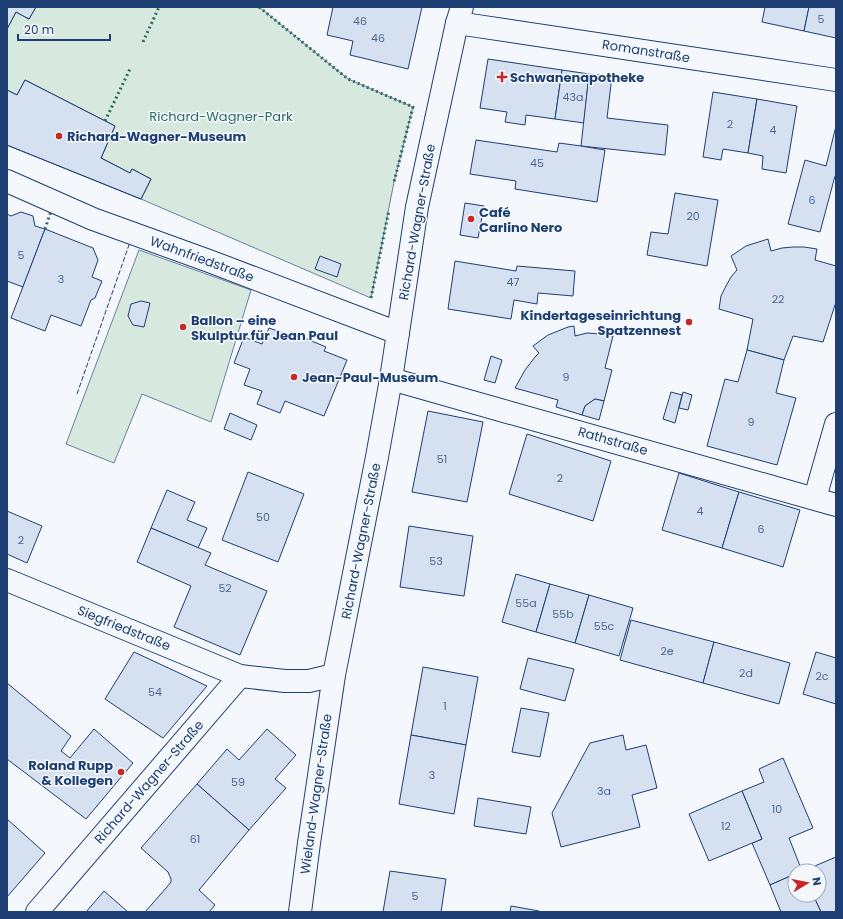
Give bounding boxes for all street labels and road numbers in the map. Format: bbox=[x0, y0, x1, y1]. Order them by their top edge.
street label: Romanstraße bbox=[601, 35, 691, 67]
street label: Richard-Wagner-Straße bbox=[394, 142, 440, 302]
street label: Wahnfriedstraße bbox=[147, 231, 257, 287]
street label: Rathstraße bbox=[576, 422, 650, 460]
street label: Richard-Wagner-Straße bbox=[337, 461, 385, 621]
street label: Siegfriedstraße bbox=[75, 601, 173, 655]
street label: Wieland-Wagner-Straße bbox=[295, 713, 337, 875]
street label: Richard-Wagner-Straße bbox=[90, 716, 208, 848]

